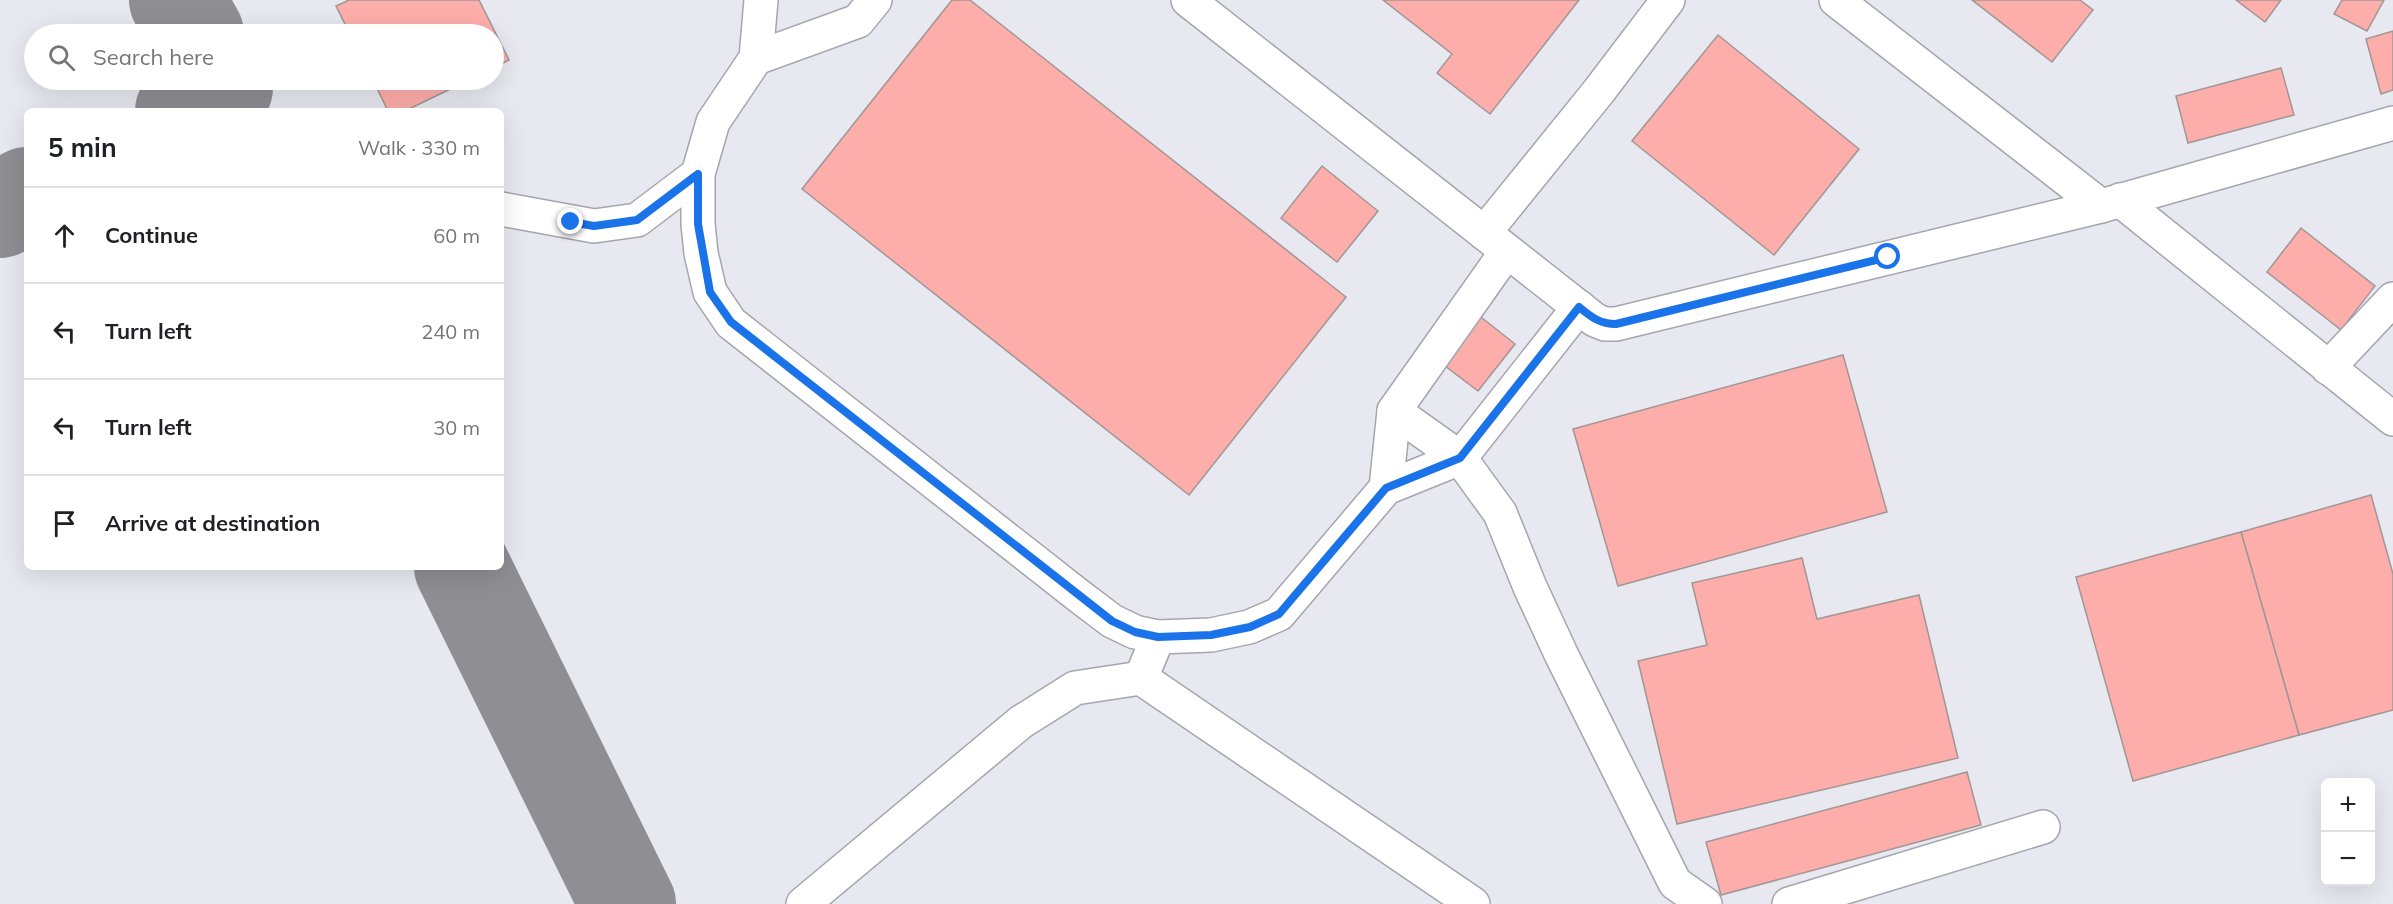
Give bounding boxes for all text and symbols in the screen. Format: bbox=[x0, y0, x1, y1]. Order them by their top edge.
search box bbox=[24, 24, 504, 90]
icon: search bbox=[45, 41, 78, 74]
text: Search here bbox=[93, 43, 214, 71]
text: 5 min bbox=[48, 131, 117, 164]
text: Walk · 330 m bbox=[358, 135, 480, 160]
route end bbox=[557, 208, 583, 234]
icon: ahead bbox=[48, 219, 81, 252]
text: Continue bbox=[105, 221, 198, 249]
text: 60 m bbox=[433, 223, 480, 248]
route start bbox=[1874, 243, 1900, 269]
icon: left bbox=[48, 315, 81, 348]
text: Turn left bbox=[105, 317, 192, 345]
text: 240 m bbox=[421, 319, 480, 344]
icon: left bbox=[48, 411, 81, 444]
text: Turn left bbox=[105, 413, 192, 441]
text: 30 m bbox=[433, 415, 480, 440]
icon: arrive bbox=[48, 507, 81, 540]
text: Arrive at destination bbox=[105, 509, 320, 537]
map controls bbox=[2321, 778, 2375, 886]
button: + bbox=[2321, 778, 2375, 832]
button: − bbox=[2321, 832, 2375, 886]

